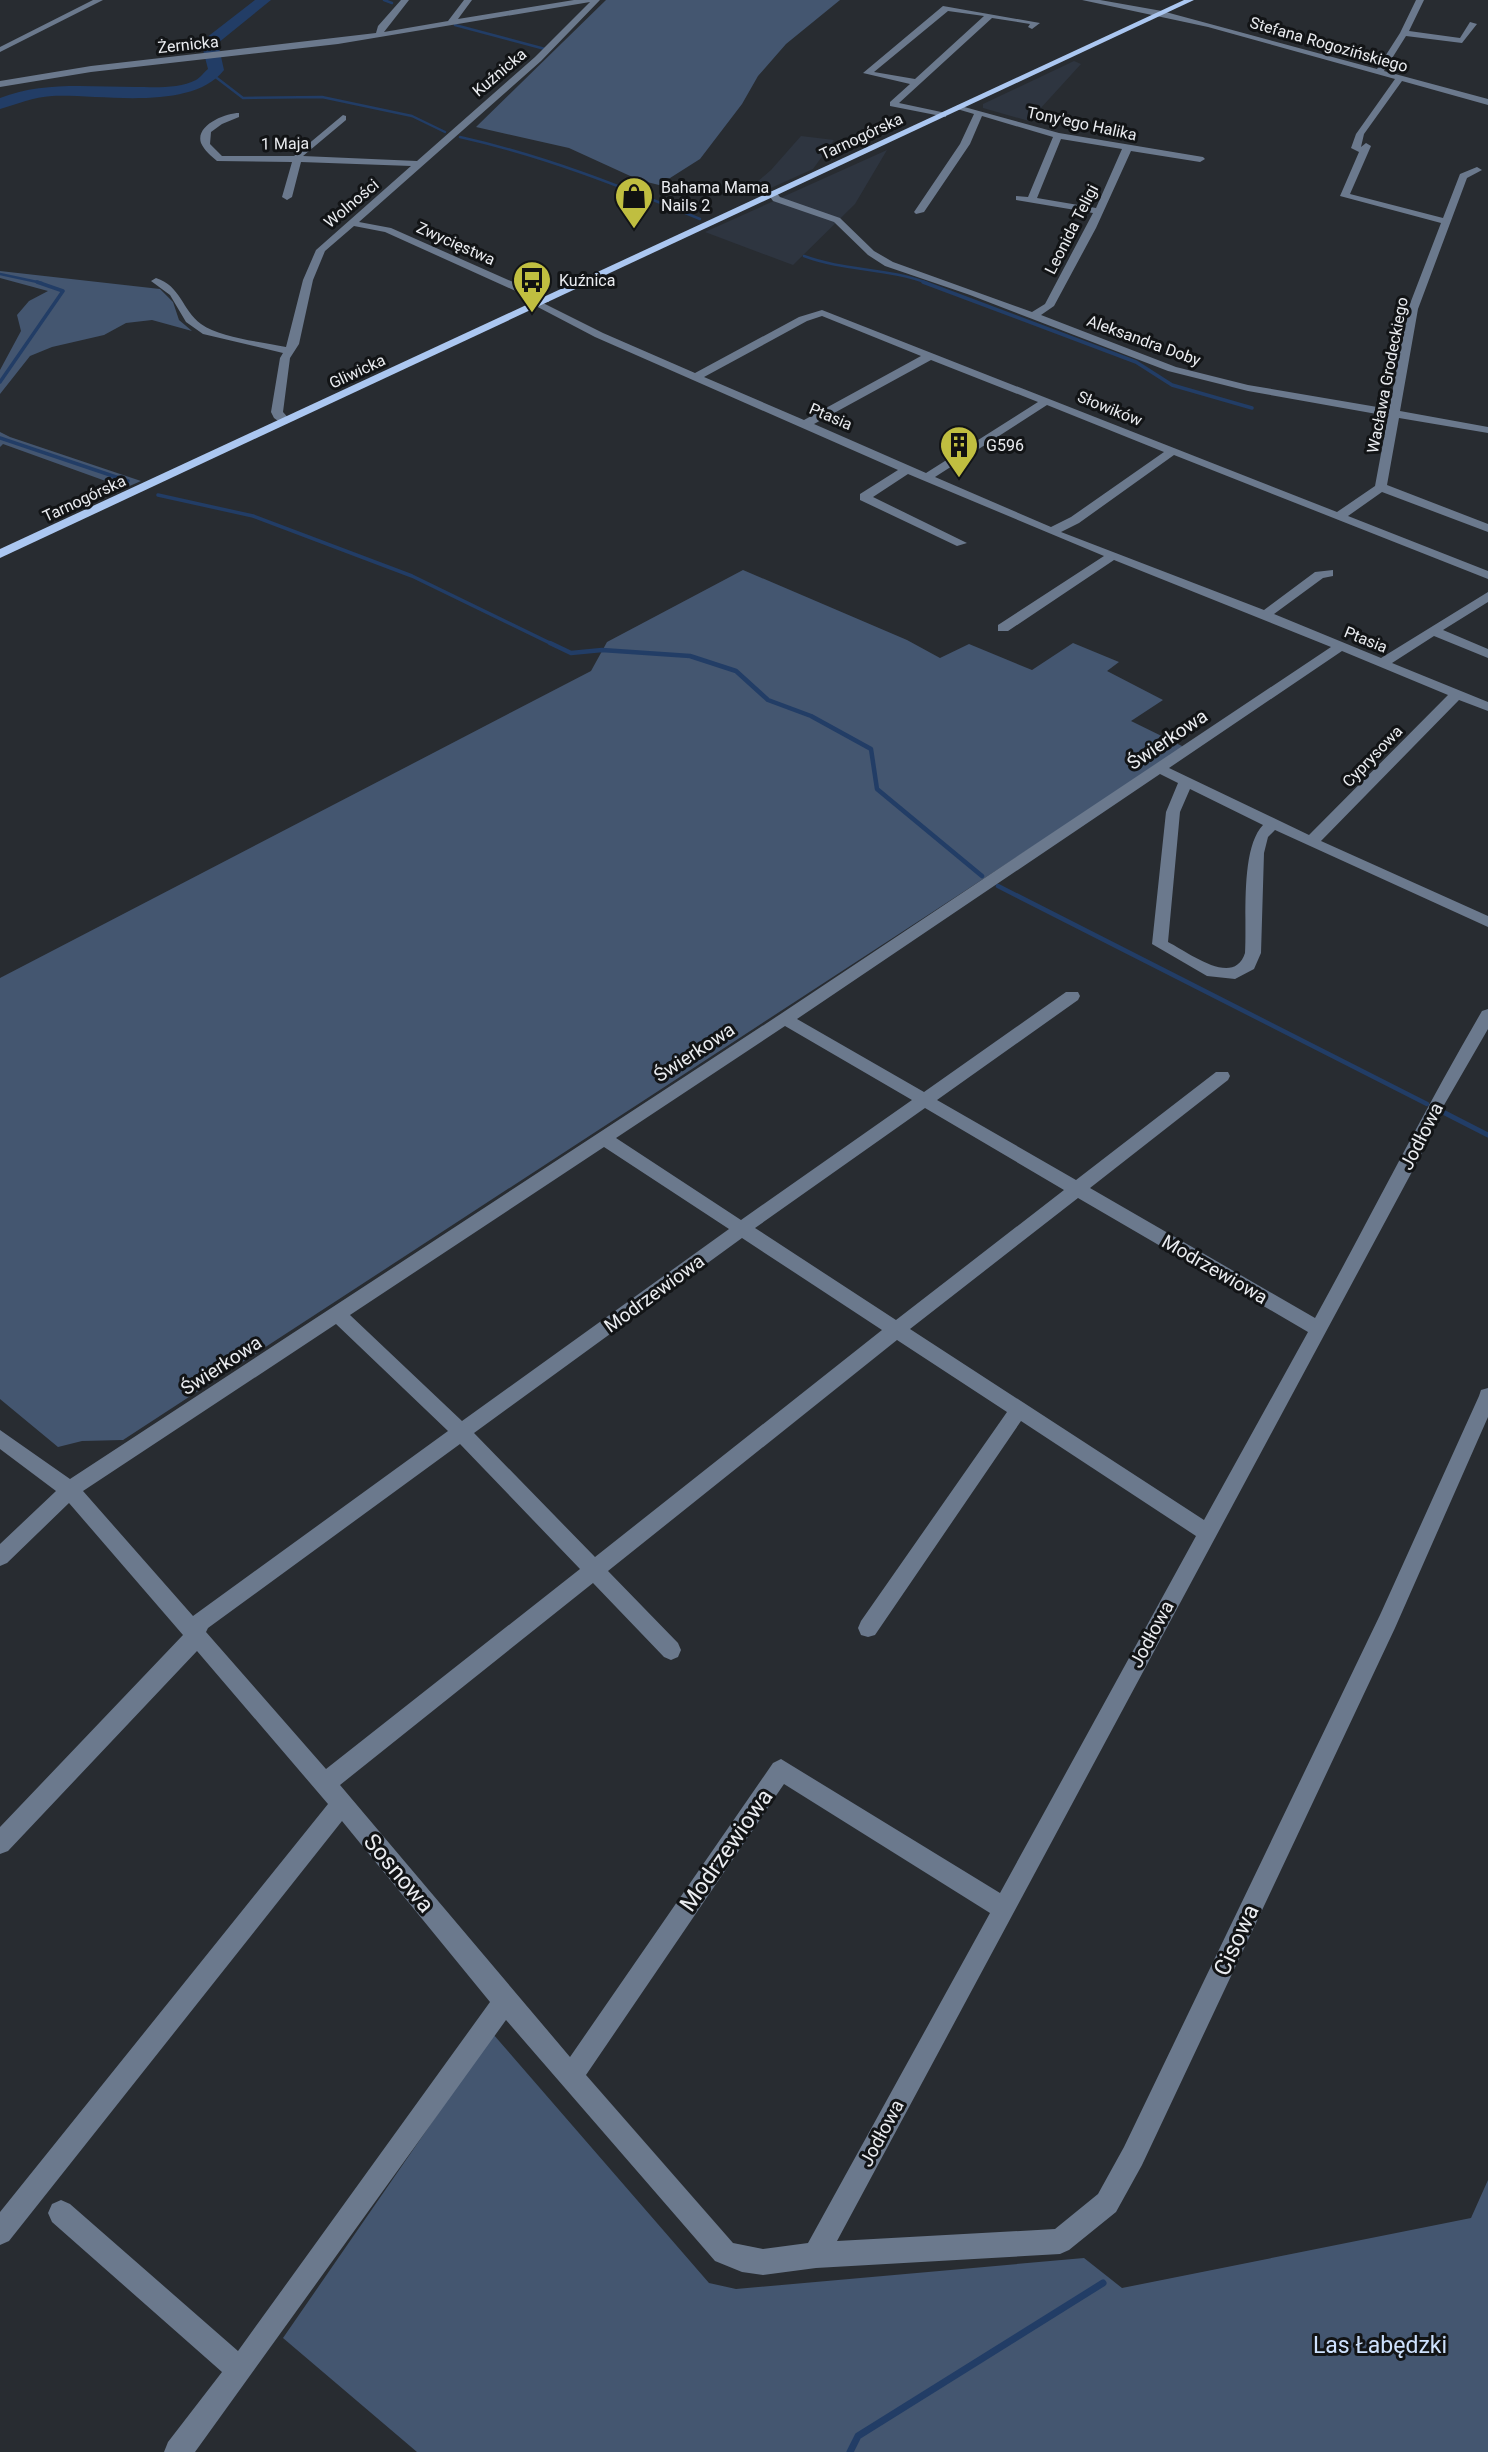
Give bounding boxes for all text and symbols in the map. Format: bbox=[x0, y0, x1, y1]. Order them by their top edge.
street label: Stefana Rogozińskiego bbox=[1248, 13, 1410, 76]
street label: Żernicka bbox=[157, 32, 220, 57]
street label: Kuźnicka bbox=[468, 44, 530, 100]
street label: Tony'ego Halika bbox=[1025, 103, 1139, 144]
street label: Tarnogórska bbox=[817, 109, 906, 164]
street label: 1 Maja bbox=[261, 134, 309, 153]
street label: Wolności bbox=[320, 175, 382, 232]
shop icon: Bahama Mama Nails 2 bbox=[613, 175, 655, 230]
place label: Bahama Mama Nails 2 bbox=[661, 178, 769, 215]
street label: Leonida Teligi bbox=[1041, 181, 1102, 277]
street label: Zwycięstwa bbox=[414, 218, 498, 269]
bus stop icon: Kuźnica bbox=[511, 259, 553, 314]
place label: Kuźnica bbox=[559, 271, 615, 290]
street label: Wacława Grodeckiego bbox=[1363, 295, 1412, 455]
street label: Aleksandra Doby bbox=[1084, 311, 1204, 370]
street label: Gliwicka bbox=[326, 350, 388, 393]
street label: Słowików bbox=[1075, 387, 1145, 430]
street label: Ptasia bbox=[806, 399, 855, 434]
building icon: G596 bbox=[938, 424, 980, 479]
place label: G596 bbox=[986, 436, 1024, 455]
street label: Tarnogórska bbox=[40, 471, 129, 526]
street label: Ptasia bbox=[1341, 622, 1390, 657]
street label: Świerkowa bbox=[1123, 704, 1212, 775]
street label: Cyprysowa bbox=[1338, 722, 1406, 791]
street label: Świerkowa bbox=[650, 1018, 739, 1087]
street label: Jodłowa bbox=[1395, 1099, 1448, 1174]
street label: Modrzewiowa bbox=[1158, 1230, 1272, 1309]
street label: Modrzewiowa bbox=[600, 1249, 709, 1337]
street label: Świerkowa bbox=[177, 1331, 266, 1400]
street label: Jodłowa bbox=[1124, 1597, 1179, 1672]
street label: Modrzewiowa bbox=[674, 1784, 779, 1917]
street label: Sosnowa bbox=[358, 1829, 439, 1918]
street label: Cisowa bbox=[1208, 1900, 1265, 1980]
street label: Jodłowa bbox=[854, 2096, 909, 2171]
park label: Las Łabędzki bbox=[1313, 2332, 1447, 2359]

